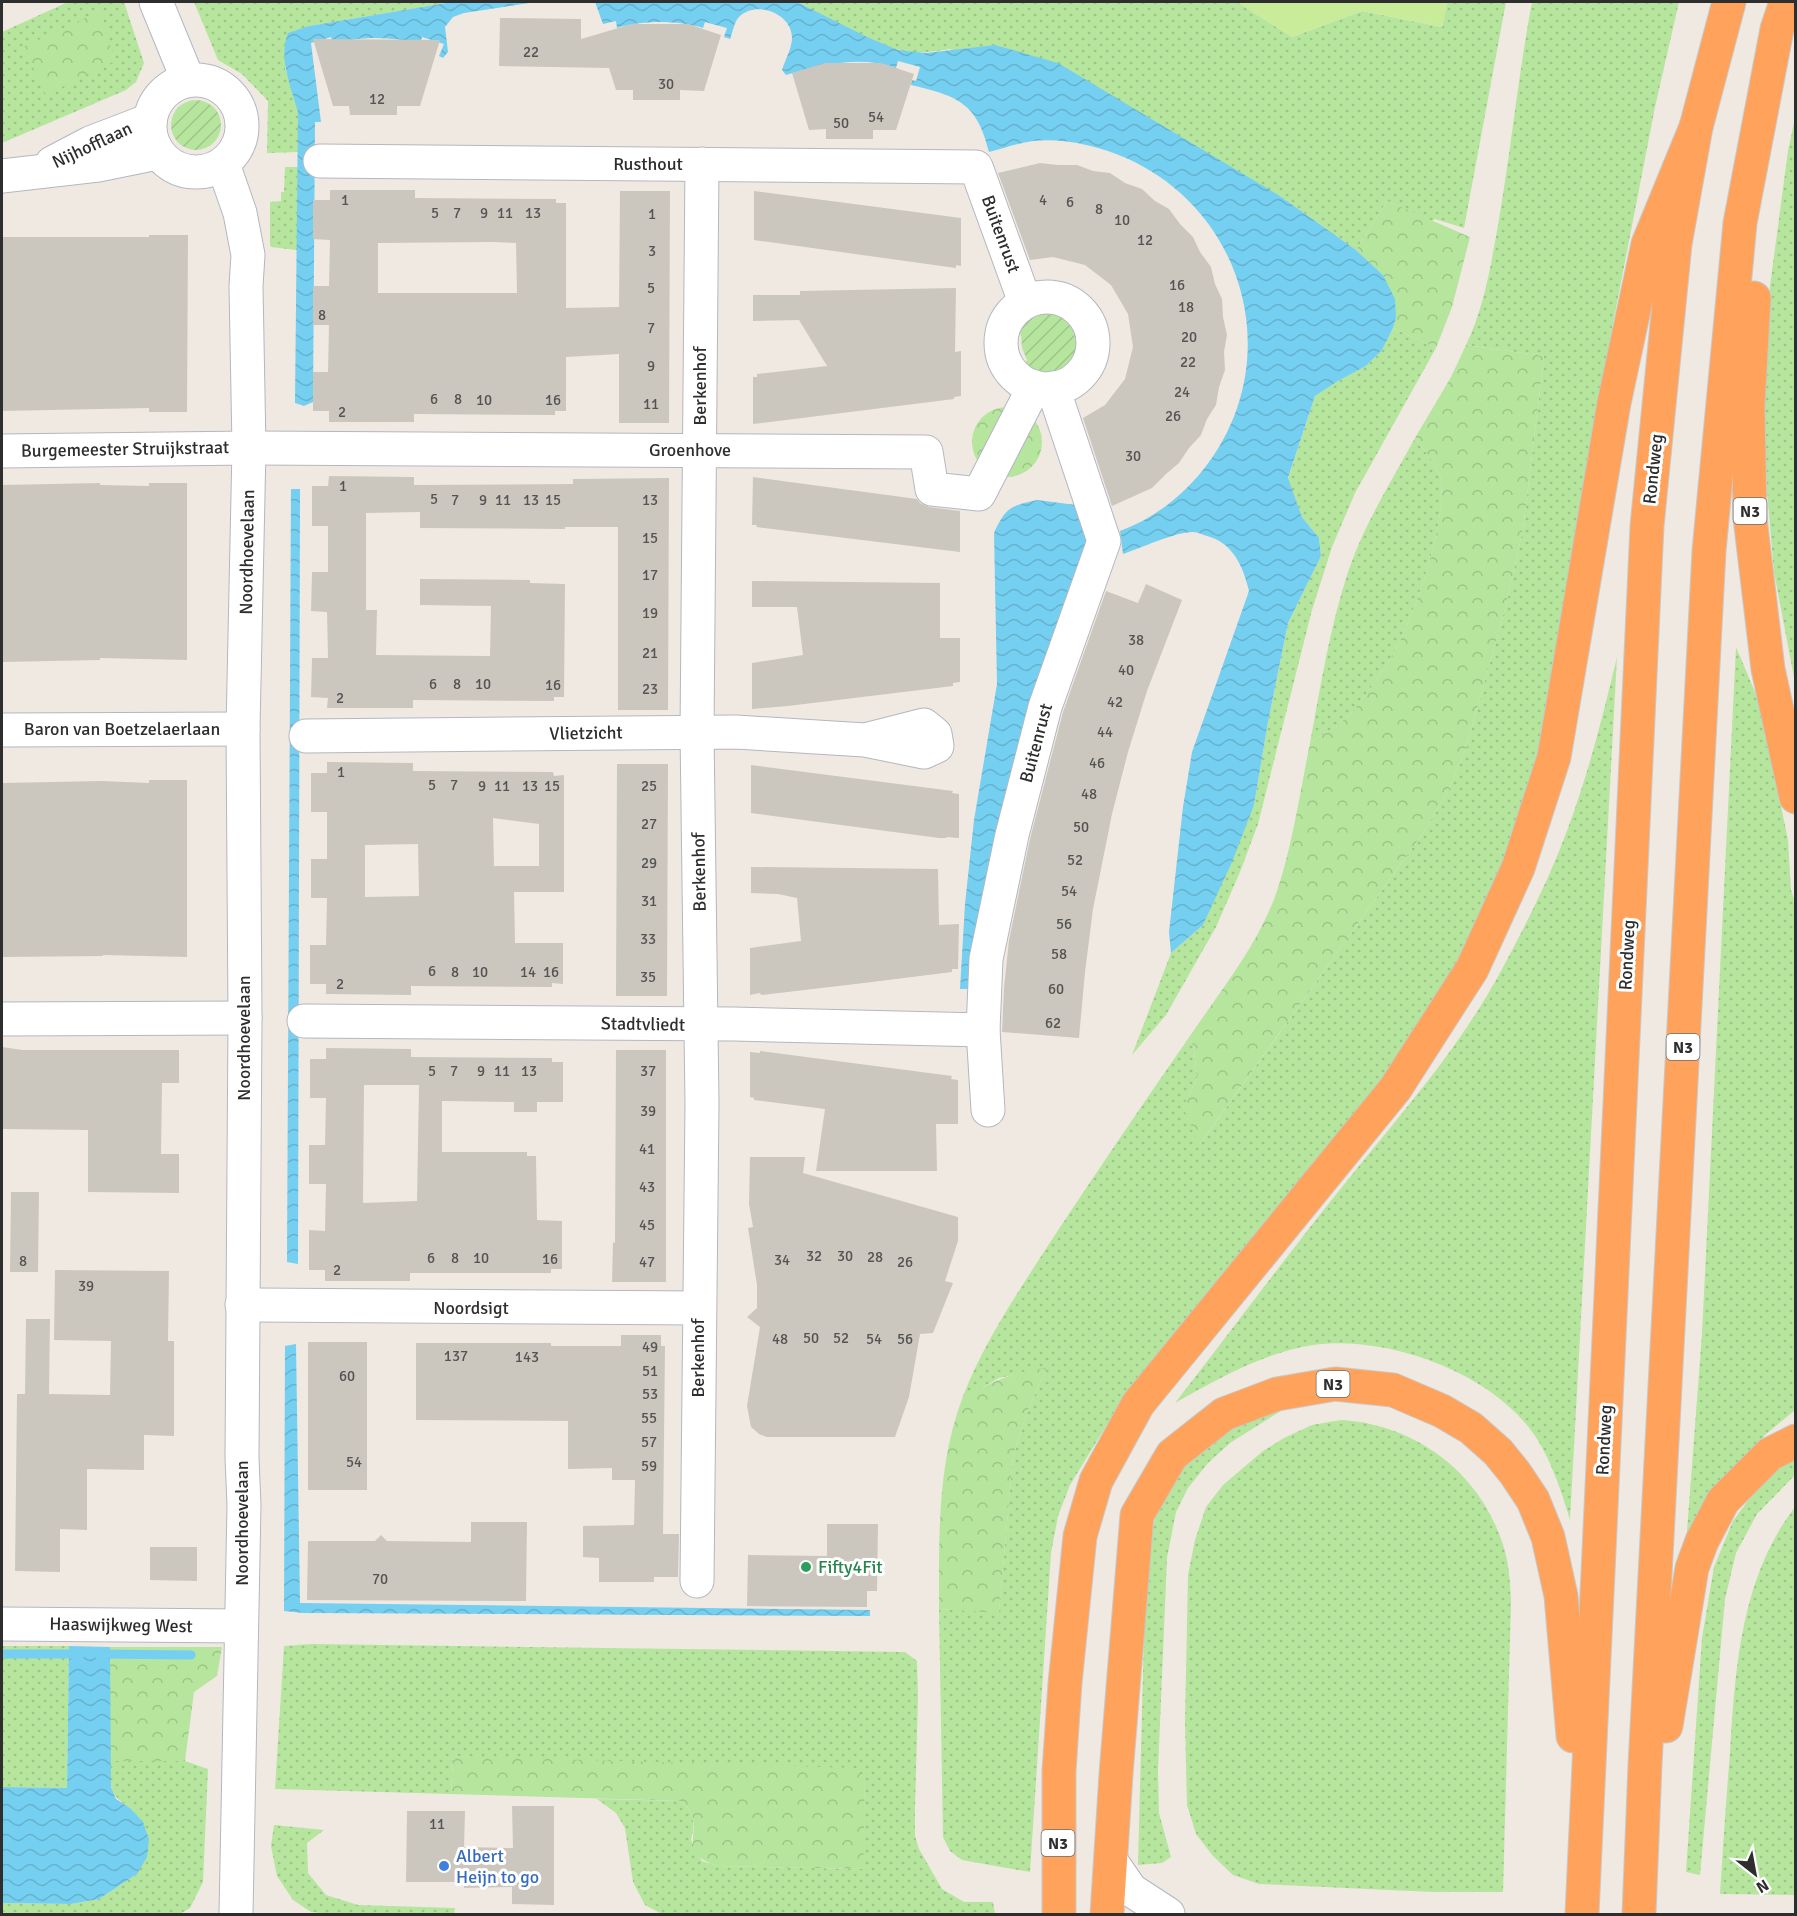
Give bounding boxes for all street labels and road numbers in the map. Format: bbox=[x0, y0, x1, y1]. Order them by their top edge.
street label: Nijhofflaan bbox=[48, 117, 136, 173]
street label: Rusthout bbox=[613, 153, 683, 175]
street label: Buitenrust bbox=[977, 192, 1025, 276]
street label: Berkenhof bbox=[689, 345, 711, 426]
street label: Rondweg bbox=[1638, 433, 1668, 505]
street label: Burgemeester Struijkstraat bbox=[21, 436, 229, 462]
street label: Groenhove bbox=[649, 439, 731, 461]
street label: Noordhoevelaan bbox=[235, 489, 259, 615]
road number: N3 bbox=[1734, 498, 1766, 524]
street label: Buitenrust bbox=[1015, 701, 1057, 785]
street label: Baron van Boetzelaerlaan bbox=[24, 718, 220, 740]
street label: Vlietzicht bbox=[549, 721, 623, 745]
street label: Berkenhof bbox=[687, 831, 711, 912]
street label: Rondweg bbox=[1614, 919, 1640, 991]
street label: Noordhoevelaan bbox=[233, 975, 255, 1101]
street label: Stadtvliedt bbox=[601, 1012, 685, 1036]
road number: N3 bbox=[1666, 1034, 1700, 1060]
street label: Noordsigt bbox=[433, 1297, 509, 1319]
street label: Berkenhof bbox=[687, 1317, 709, 1398]
road number: N3 bbox=[1316, 1371, 1350, 1397]
street label: Rondweg bbox=[1591, 1404, 1617, 1476]
street label: Noordhoevelaan bbox=[231, 1460, 253, 1586]
street label: Haaswijkweg West bbox=[49, 1613, 193, 1637]
road number: N3 bbox=[1042, 1830, 1074, 1856]

